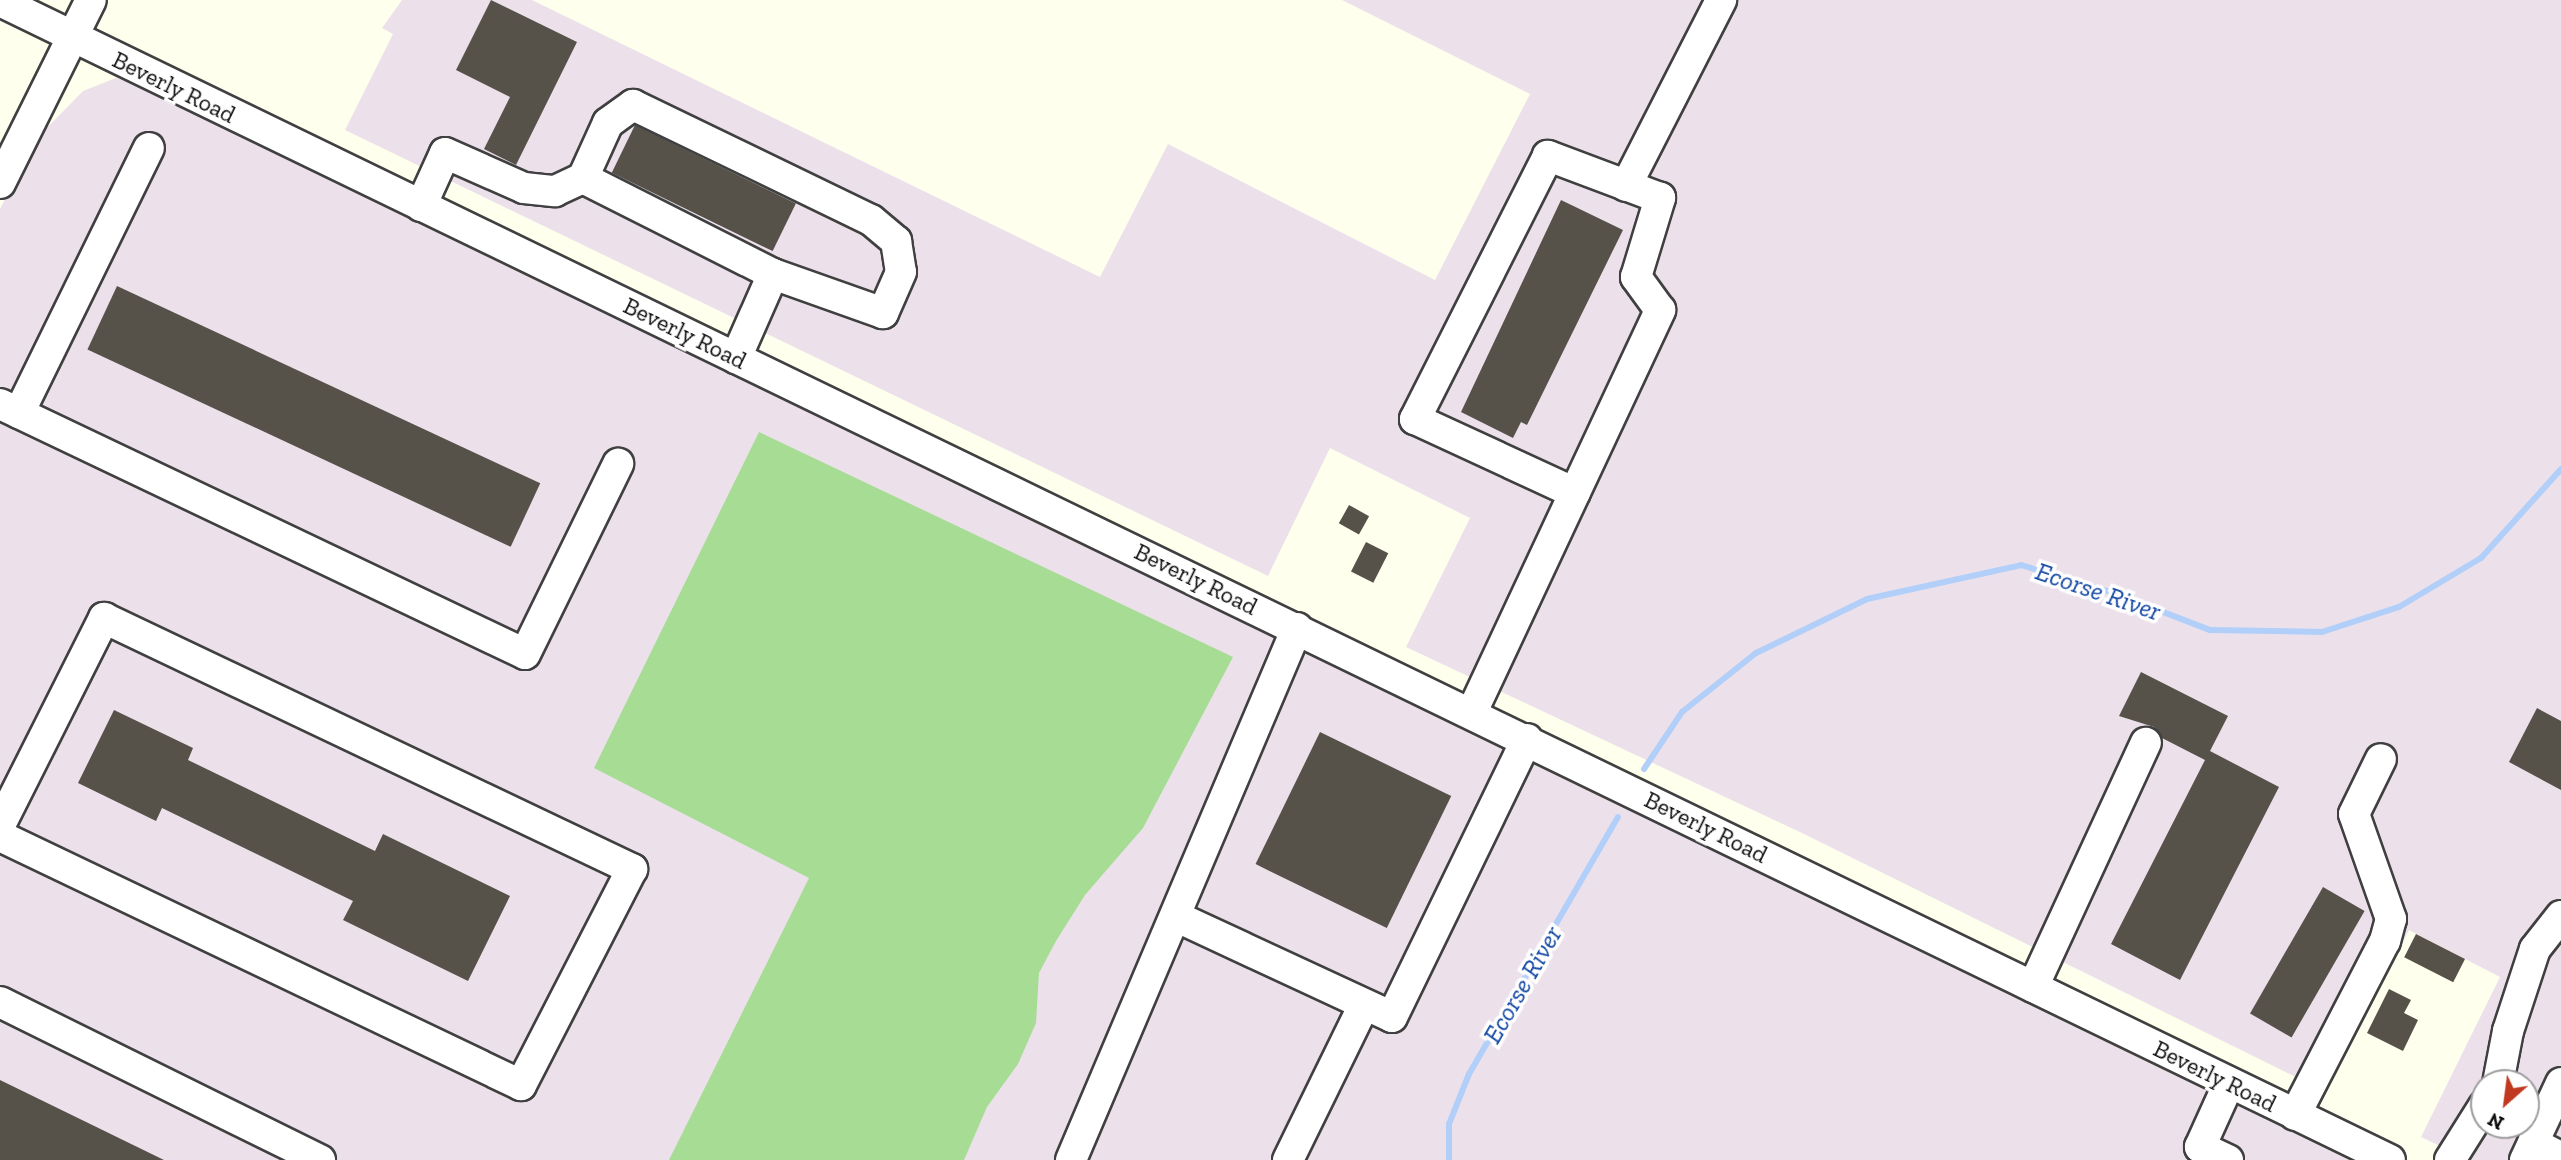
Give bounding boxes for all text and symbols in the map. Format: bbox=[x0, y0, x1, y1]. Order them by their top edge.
street label: Beverly Road bbox=[108, 45, 240, 129]
street label: Beverly Road bbox=[619, 291, 751, 375]
street label: Beverly Road bbox=[1130, 537, 1262, 621]
water label: Ecorse River bbox=[2031, 556, 2165, 628]
street label: Beverly Road bbox=[1640, 785, 1772, 869]
water label: Ecorse River bbox=[1477, 921, 1569, 1049]
street label: Beverly Road bbox=[2149, 1034, 2281, 1118]
north arrow bbox=[2470, 1069, 2540, 1139]
text: N bbox=[2484, 1108, 2508, 1135]

